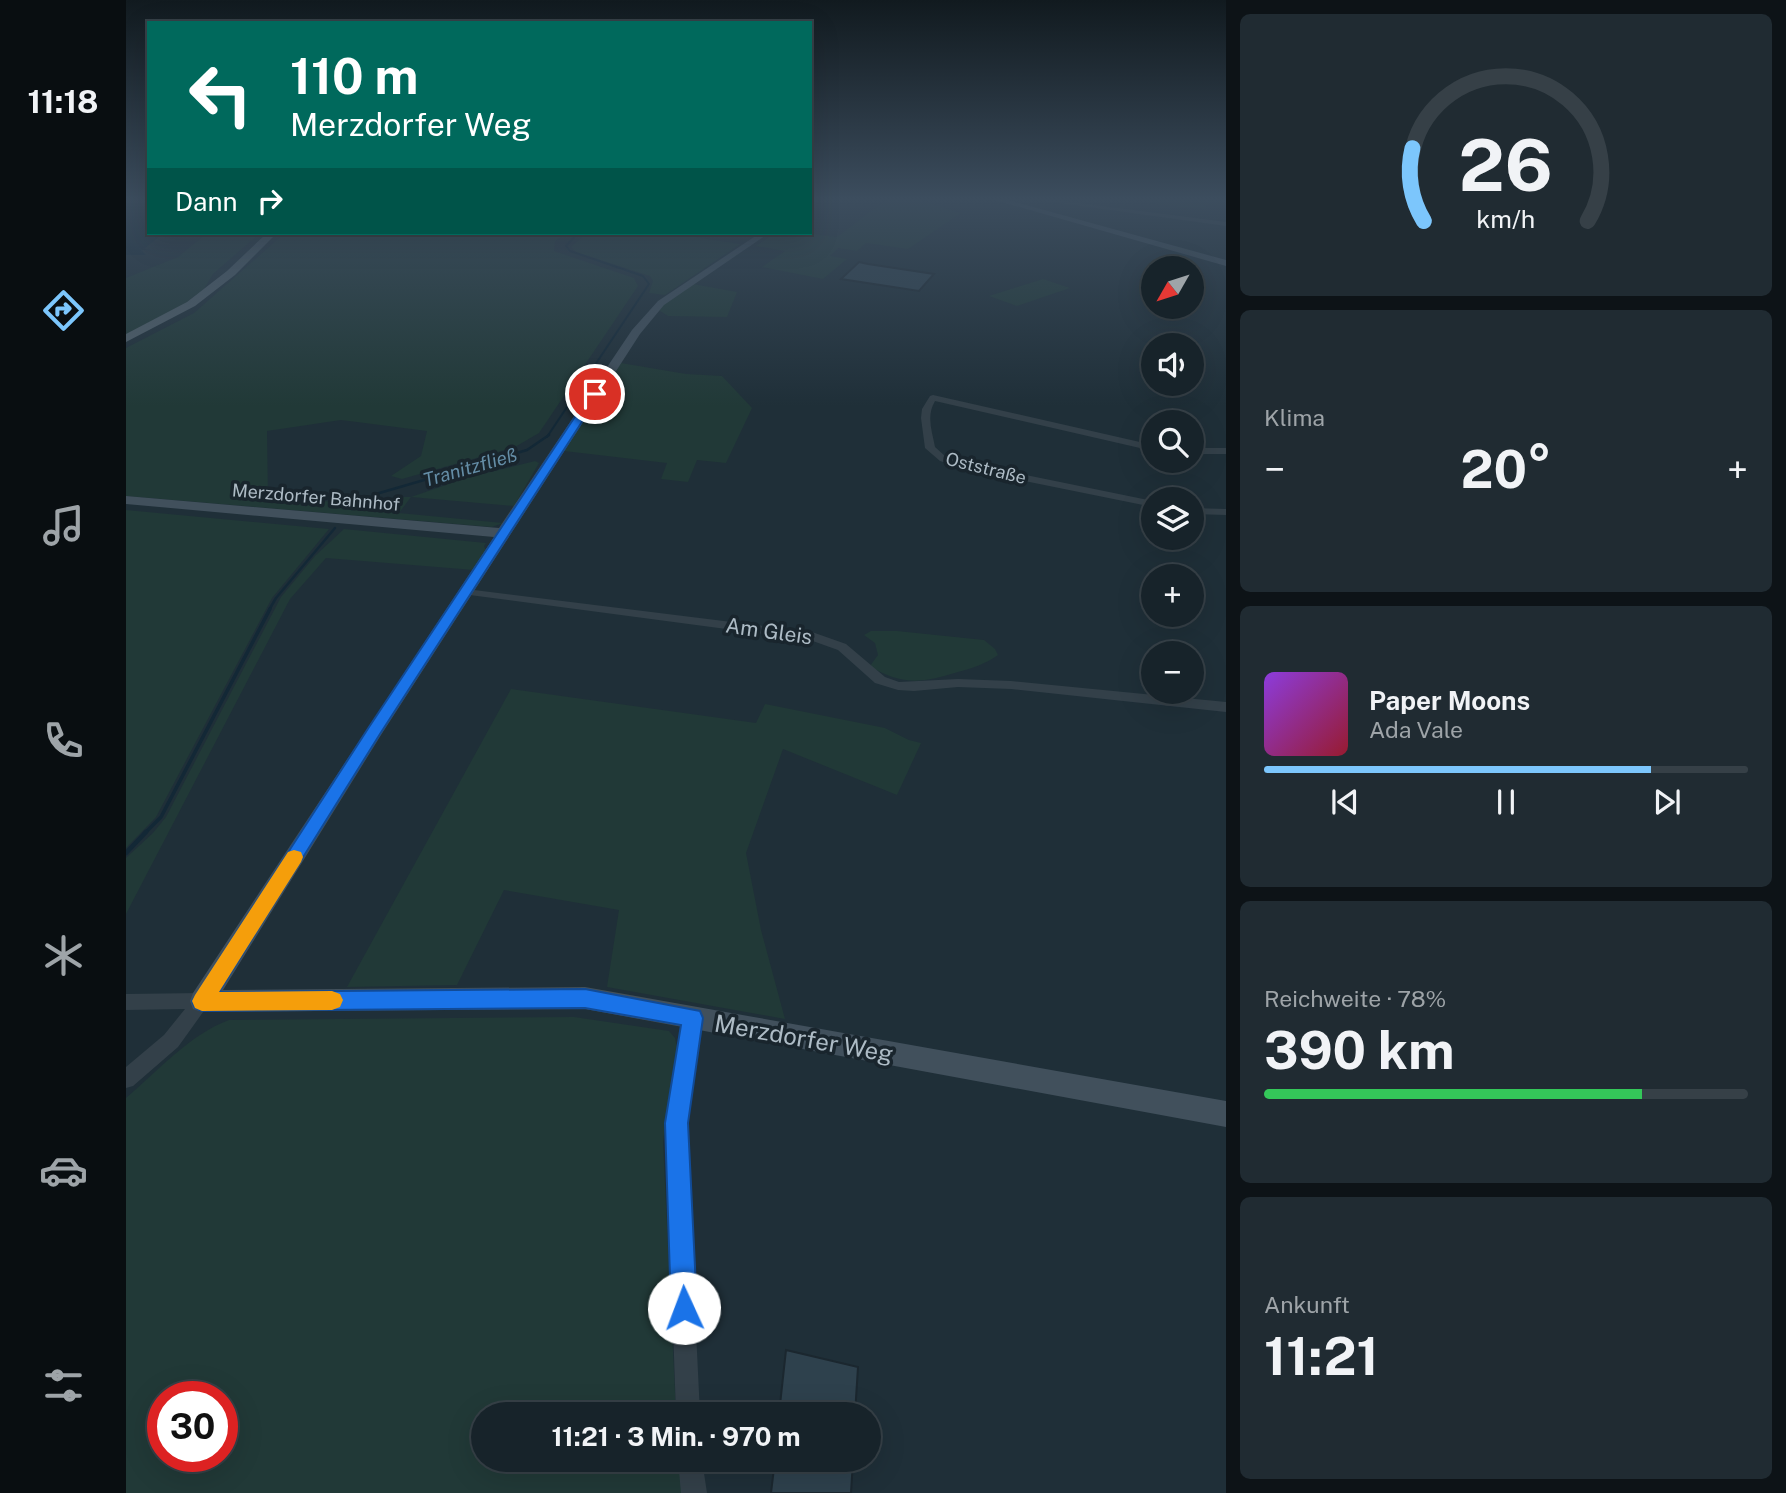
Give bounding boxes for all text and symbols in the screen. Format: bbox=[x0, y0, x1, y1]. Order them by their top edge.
text: 110 m bbox=[290, 47, 418, 105]
icon: left bbox=[175, 49, 266, 140]
text: 11:18 bbox=[27, 83, 99, 120]
text: Merzdorfer Weg bbox=[290, 106, 531, 143]
text: 26 bbox=[1459, 122, 1553, 207]
icon: right bbox=[251, 182, 289, 220]
text: Dann bbox=[175, 186, 237, 217]
text: km/h bbox=[1477, 204, 1535, 234]
north arrow bbox=[1141, 256, 1204, 318]
map controls bbox=[1141, 256, 1204, 704]
icon: directions bbox=[39, 286, 88, 335]
button: sound bbox=[1141, 333, 1204, 396]
pin bbox=[565, 364, 625, 424]
icon: arrive bbox=[576, 375, 614, 413]
text: Klima bbox=[1264, 404, 1325, 431]
button: search bbox=[1141, 410, 1204, 473]
text: 20° bbox=[1460, 439, 1552, 500]
water label: Tranitzfließ bbox=[421, 443, 519, 491]
text: − bbox=[1264, 447, 1285, 492]
text: + bbox=[1727, 447, 1748, 492]
street label: Oststraße bbox=[943, 448, 1029, 488]
street label: Merzdorfer Bahnhof bbox=[231, 479, 401, 515]
button: layers bbox=[1141, 487, 1204, 550]
icon: music bbox=[39, 501, 88, 550]
button: + bbox=[1141, 564, 1204, 627]
street label: Am Gleis bbox=[724, 613, 814, 649]
button: − bbox=[1141, 641, 1204, 704]
text: Paper Moons bbox=[1369, 685, 1530, 716]
icon: phone bbox=[39, 716, 88, 765]
text: Ada Vale bbox=[1369, 716, 1463, 743]
icon: previous bbox=[1326, 783, 1364, 821]
icon: pause bbox=[1487, 783, 1525, 821]
icon: next bbox=[1648, 783, 1686, 821]
icon: climate bbox=[39, 931, 88, 980]
text: Reichweite · 78% bbox=[1264, 985, 1446, 1012]
street label: Merzdorfer Weg bbox=[712, 1008, 896, 1068]
text: 390 km bbox=[1264, 1020, 1454, 1081]
icon: car bbox=[39, 1146, 88, 1195]
position arrow bbox=[647, 1271, 721, 1345]
text: Ankunft bbox=[1264, 1291, 1350, 1318]
text: 11:21 bbox=[1264, 1326, 1379, 1387]
icon: filters bbox=[39, 1361, 88, 1410]
speed limit sign: 30 bbox=[147, 1381, 238, 1472]
text: 11:21 · 3 Min. · 970 m bbox=[551, 1421, 801, 1452]

